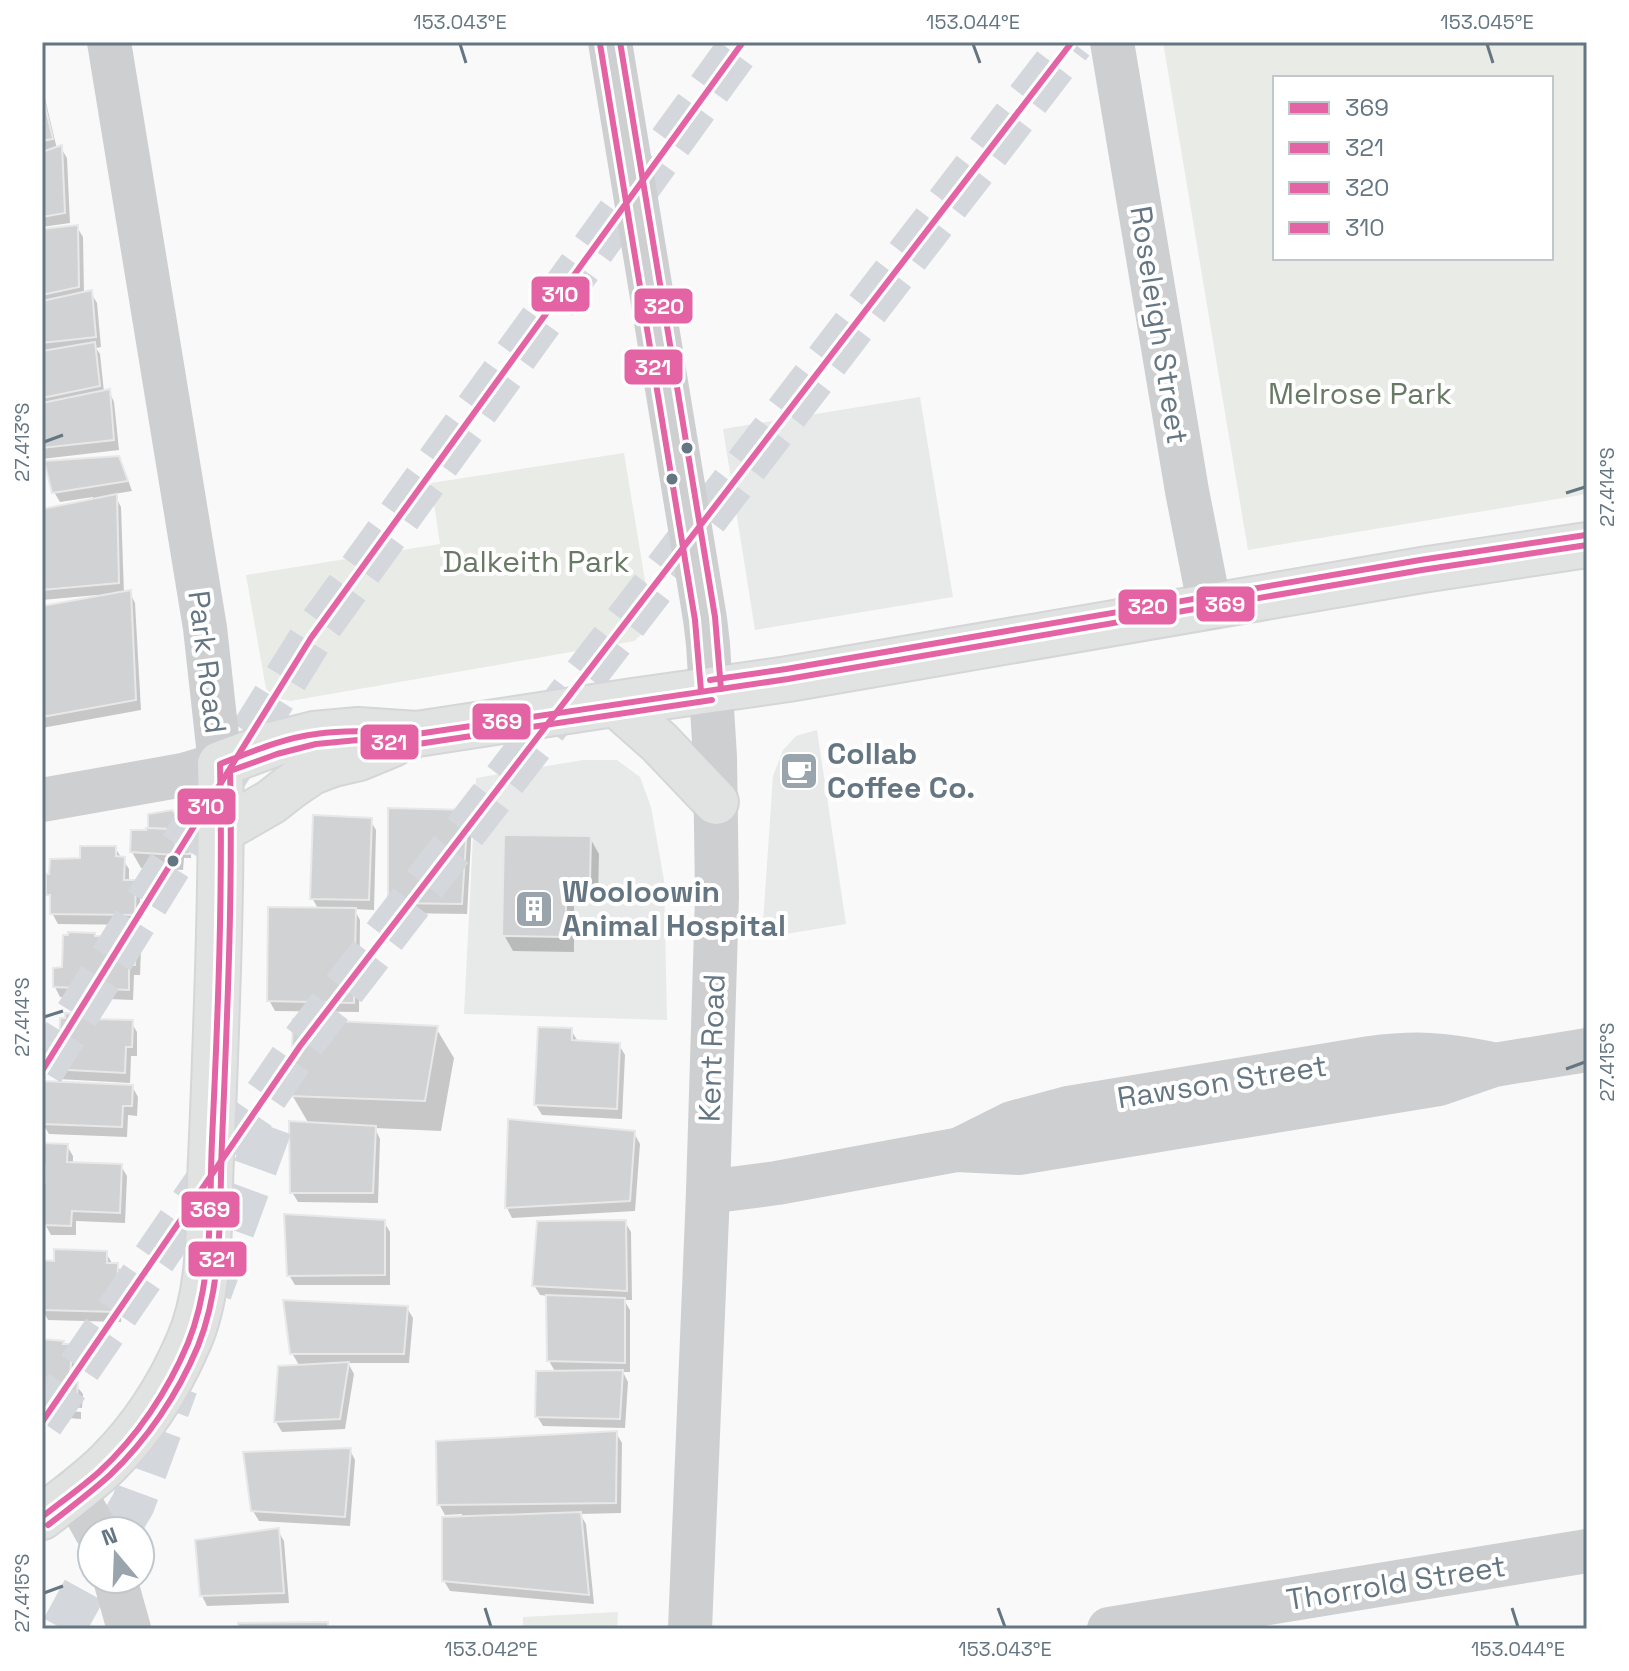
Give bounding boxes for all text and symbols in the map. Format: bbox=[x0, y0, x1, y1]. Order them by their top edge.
text: 153.043°E bbox=[413, 9, 507, 35]
text: 153.044°E bbox=[926, 9, 1020, 35]
text: 153.045°E bbox=[1440, 9, 1534, 35]
legend bbox=[1273, 76, 1553, 260]
text: 369 bbox=[1345, 92, 1389, 123]
text: 321 bbox=[1345, 132, 1384, 163]
text: 320 bbox=[1345, 172, 1389, 203]
street label: Roseleigh Street bbox=[1121, 203, 1198, 447]
text: 310 bbox=[1345, 212, 1385, 243]
line badge: 310 bbox=[530, 275, 591, 313]
text: 310 bbox=[541, 280, 579, 308]
line badge: 320 bbox=[633, 287, 694, 325]
text: 320 bbox=[644, 292, 684, 320]
line badge: 321 bbox=[623, 348, 684, 386]
text: 321 bbox=[635, 353, 671, 381]
park label: Melrose Park bbox=[1268, 374, 1452, 413]
text: 27.413°S bbox=[9, 402, 35, 482]
unlabelled marker bbox=[679, 440, 695, 456]
text: 27.414°S bbox=[1594, 447, 1620, 527]
unlabelled marker bbox=[664, 471, 680, 487]
park label: Dalkeith Park bbox=[442, 542, 630, 581]
line badge: 369 bbox=[1195, 585, 1256, 623]
street label: Park Road bbox=[179, 588, 236, 736]
line badge: 320 bbox=[1117, 588, 1178, 626]
text: 369 bbox=[1205, 590, 1245, 618]
text: 320 bbox=[1128, 592, 1168, 620]
line badge: 369 bbox=[471, 702, 532, 741]
text: 369 bbox=[482, 707, 522, 735]
line badge: 321 bbox=[359, 723, 420, 761]
text: 321 bbox=[371, 728, 407, 756]
place label: Collab Coffee Co. bbox=[827, 734, 975, 807]
cafe icon: Collab Coffee Co. bbox=[778, 750, 820, 792]
line badge: 310 bbox=[176, 787, 237, 826]
text: 310 bbox=[187, 792, 225, 820]
unlabelled marker bbox=[165, 853, 181, 869]
place label: Wooloowin Animal Hospital bbox=[562, 872, 786, 945]
building icon: Wooloowin Animal Hospital bbox=[513, 888, 555, 930]
street label: Kent Road bbox=[689, 973, 734, 1123]
text: 27.414°S bbox=[9, 977, 35, 1057]
text: 27.415°S bbox=[1594, 1022, 1620, 1102]
street label: Rawson Street bbox=[1114, 1046, 1330, 1117]
line badge: 369 bbox=[180, 1190, 241, 1229]
text: 369 bbox=[190, 1195, 230, 1223]
line badge: 321 bbox=[187, 1240, 248, 1278]
text: 321 bbox=[199, 1245, 235, 1273]
north arrow bbox=[76, 1515, 156, 1595]
text: N bbox=[98, 1520, 121, 1552]
street label: Thorrold Street bbox=[1284, 1546, 1508, 1619]
text: 27.415°S bbox=[9, 1553, 35, 1633]
text: 153.042°E bbox=[444, 1636, 538, 1662]
text: 153.043°E bbox=[958, 1636, 1052, 1662]
text: 153.044°E bbox=[1471, 1636, 1565, 1662]

